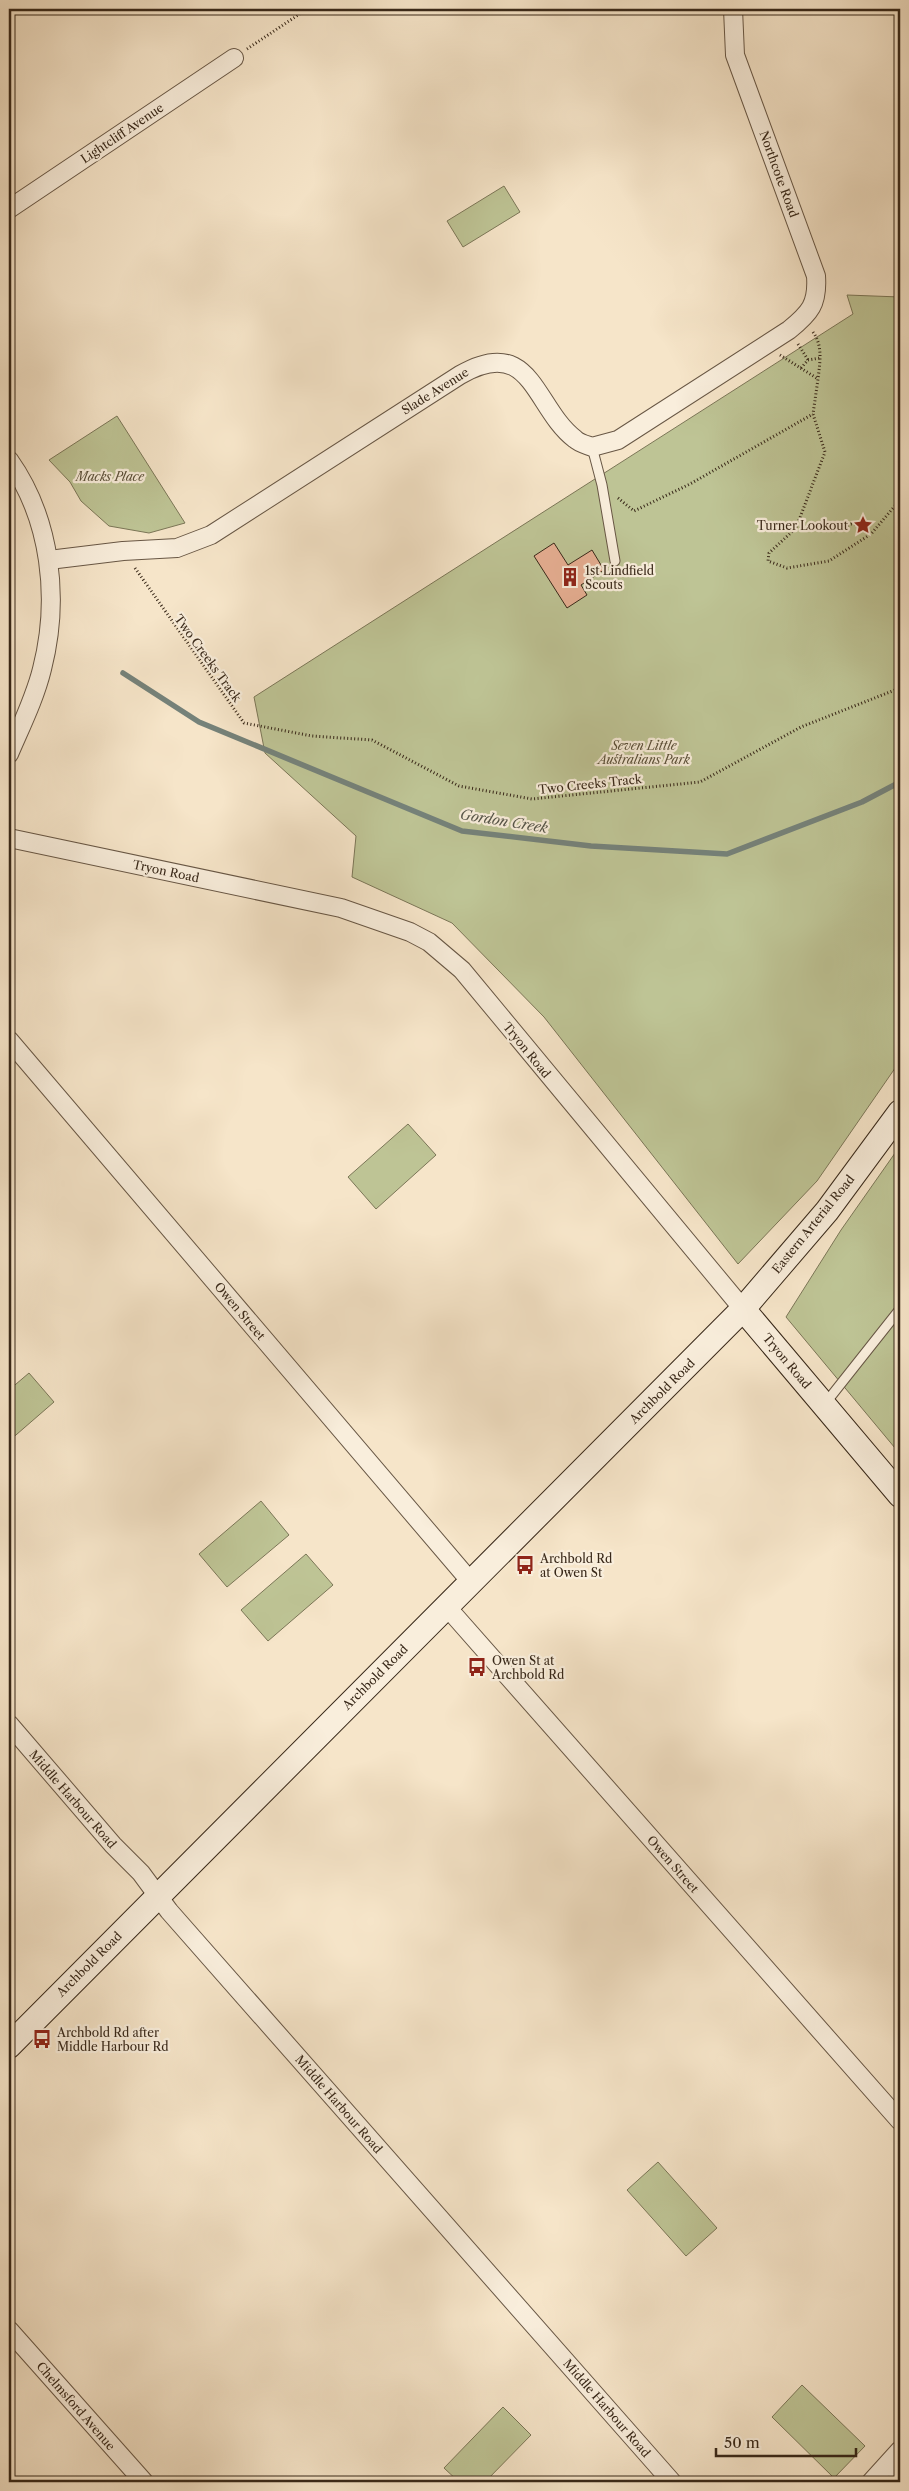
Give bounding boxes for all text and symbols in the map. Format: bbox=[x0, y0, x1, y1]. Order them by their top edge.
street label: Lightcliff Avenue bbox=[78, 100, 167, 166]
street label: Northcote Road bbox=[756, 129, 802, 220]
street label: Slade Avenue bbox=[399, 364, 472, 418]
park label: Macks Place bbox=[74, 469, 145, 484]
place icon: Turner Lookout bbox=[852, 514, 874, 536]
place label: Turner Lookout bbox=[757, 518, 849, 533]
place label: 1st Lindfield Scouts bbox=[585, 563, 655, 592]
building icon: 1st Lindfield Scouts bbox=[559, 566, 581, 588]
street label: Two Creeks Track bbox=[171, 611, 245, 705]
park label: Seven Little Australians Park bbox=[596, 738, 691, 767]
street label: Two Creeks Track bbox=[537, 771, 644, 797]
water label: Gordon Creek bbox=[459, 805, 550, 837]
street label: Tryon Road bbox=[131, 857, 201, 885]
street label: Tryon Road bbox=[500, 1019, 554, 1081]
street label: Eastern Arterial Road bbox=[769, 1171, 858, 1276]
street label: Owen Street bbox=[211, 1279, 269, 1344]
street label: Tryon Road bbox=[760, 1330, 815, 1392]
street label: Archbold Road bbox=[626, 1355, 698, 1427]
place label: Archbold Rd at Owen St bbox=[539, 1551, 613, 1580]
bus stop icon: Archbold Rd at Owen St bbox=[514, 1554, 536, 1576]
street label: Archbold Road bbox=[339, 1641, 411, 1713]
place label: Owen St at Archbold Rd bbox=[491, 1653, 565, 1682]
bus stop icon: Owen St at Archbold Rd bbox=[466, 1656, 488, 1678]
street label: Middle Harbour Road bbox=[26, 1747, 120, 1852]
street label: Owen Street bbox=[644, 1832, 702, 1896]
street label: Archbold Road bbox=[53, 1928, 125, 2000]
place label: Archbold Rd after Middle Harbour Rd bbox=[56, 2025, 169, 2054]
bus stop icon: Archbold Rd after Middle Harbour Rd bbox=[31, 2028, 53, 2050]
street label: Middle Harbour Road bbox=[292, 2052, 386, 2157]
street label: Middle Harbour Road bbox=[560, 2356, 654, 2461]
street label: Chelmsford Avenue bbox=[33, 2359, 119, 2454]
scale bar bbox=[716, 2426, 856, 2458]
text: 50 m bbox=[724, 2433, 760, 2452]

